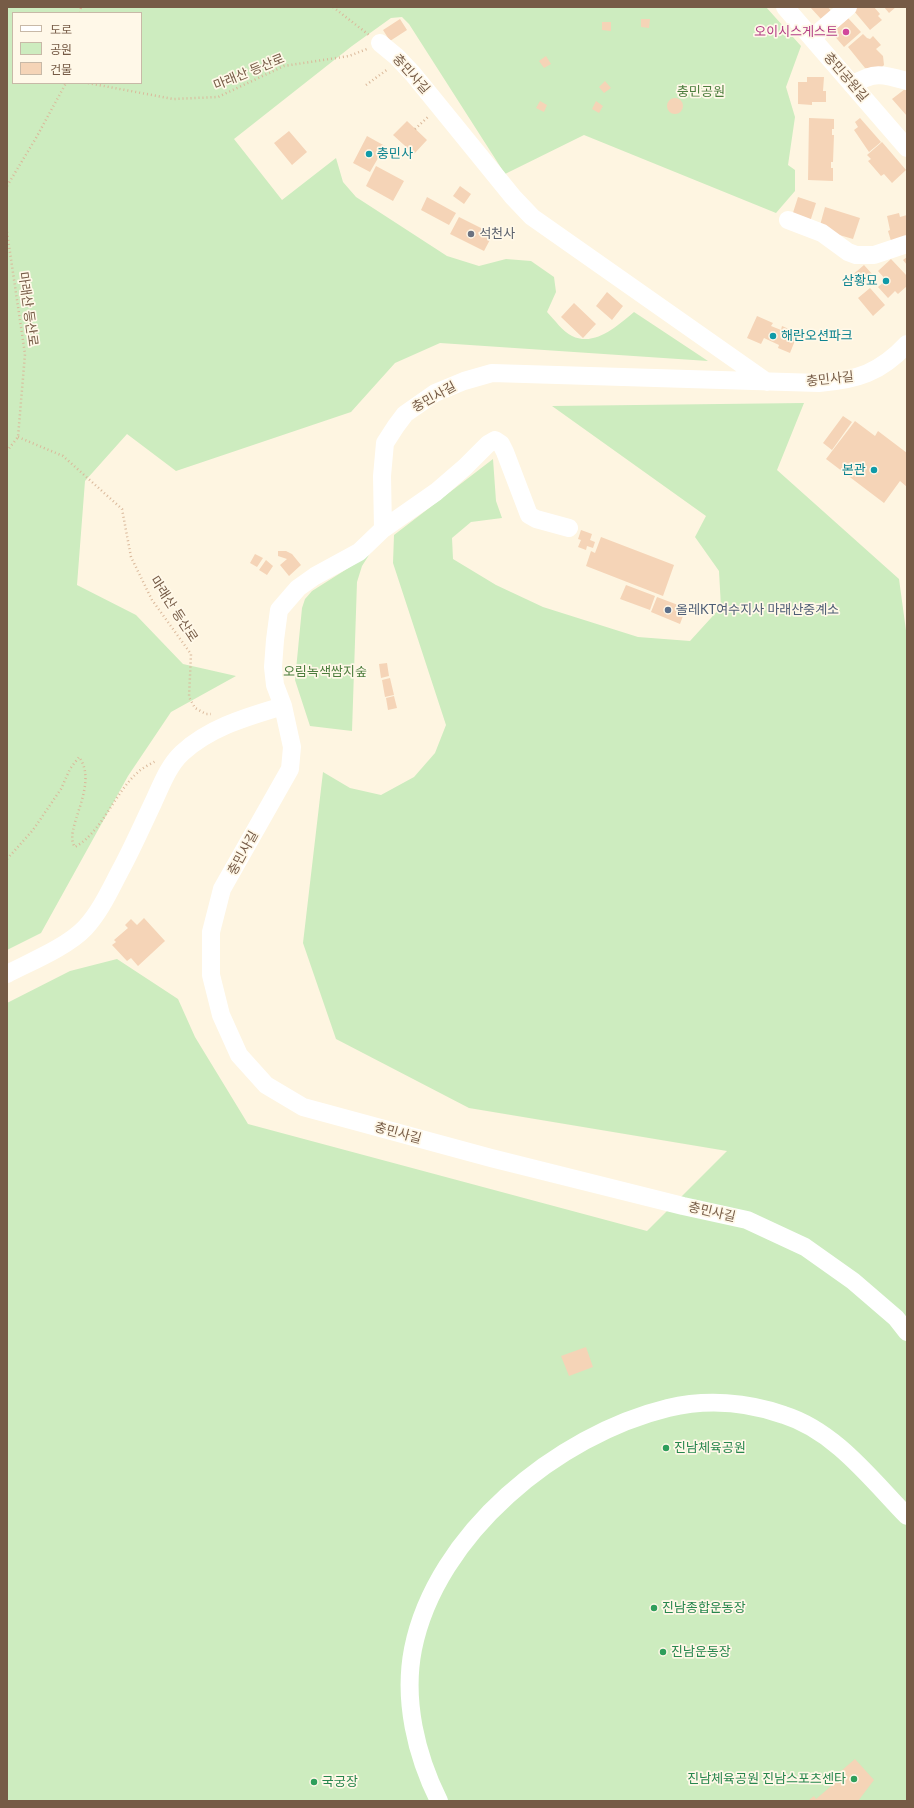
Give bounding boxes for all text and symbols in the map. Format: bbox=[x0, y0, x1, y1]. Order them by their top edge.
legend bbox=[12, 12, 142, 84]
text: 도로 bbox=[50, 22, 72, 37]
place label: 오이시스게스트 bbox=[754, 24, 838, 40]
marker: 오이시스게스트 bbox=[841, 27, 851, 37]
text: 공원 bbox=[50, 42, 72, 57]
street label: 충민공원길 bbox=[820, 49, 872, 105]
street label: 마래산 등산로 bbox=[211, 51, 287, 93]
street label: 충민사길 bbox=[389, 51, 433, 97]
text: 건물 bbox=[50, 62, 72, 77]
park label: 충민공원 bbox=[677, 84, 725, 100]
place label: 충민사 bbox=[377, 146, 413, 162]
marker: 충민사 bbox=[364, 149, 374, 159]
place label: 석천사 bbox=[479, 226, 515, 242]
marker: 석천사 bbox=[466, 229, 476, 239]
street label: 마래산 등산로 bbox=[15, 271, 41, 347]
place label: 삼황묘 bbox=[842, 273, 878, 289]
marker: 삼황묘 bbox=[881, 276, 891, 286]
place label: 해란오션파크 bbox=[781, 328, 853, 344]
marker: 해란오션파크 bbox=[768, 331, 778, 341]
street label: 충민사길 bbox=[805, 369, 855, 389]
street label: 충민사길 bbox=[409, 379, 459, 415]
place label: 본관 bbox=[842, 462, 866, 478]
marker: 본관 bbox=[869, 465, 879, 475]
street label: 마래산 등산로 bbox=[147, 573, 201, 645]
place label: 올레KT여수지사 마래산중계소 bbox=[676, 602, 839, 618]
marker: 올레KT여수지사 마래산중계소 bbox=[663, 605, 673, 615]
park label: 오림녹색쌈지숲 bbox=[283, 664, 367, 680]
street label: 충민사길 bbox=[225, 828, 261, 878]
street label: 충민사길 bbox=[373, 1119, 423, 1147]
street label: 충민사길 bbox=[687, 1199, 737, 1225]
place label: 진남체육공원 bbox=[674, 1440, 746, 1456]
marker: 진남체육공원 bbox=[661, 1443, 671, 1453]
place label: 진남종합운동장 bbox=[662, 1600, 746, 1616]
marker: 진남종합운동장 bbox=[649, 1603, 659, 1613]
place label: 진남운동장 bbox=[671, 1644, 731, 1660]
marker: 진남운동장 bbox=[658, 1647, 668, 1657]
place label: 진남체육공원 진남스포츠센타 bbox=[687, 1771, 846, 1787]
place label: 국궁장 bbox=[322, 1774, 358, 1790]
marker: 진남체육공원 진남스포츠센타 bbox=[849, 1774, 859, 1784]
marker: 국궁장 bbox=[309, 1777, 319, 1787]

